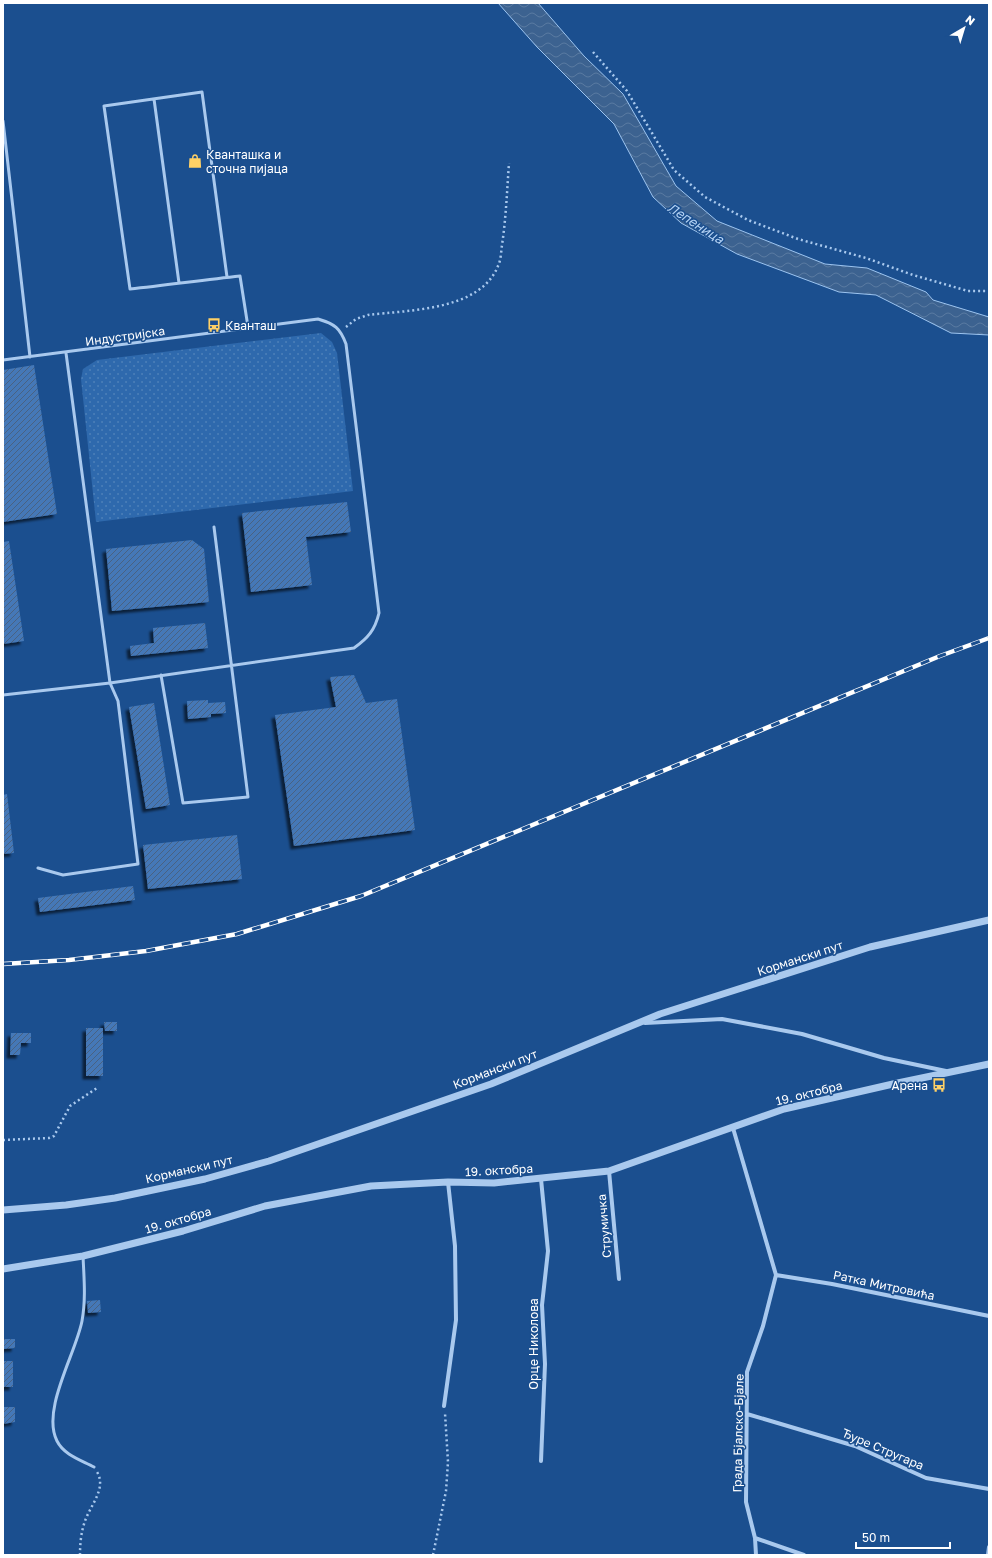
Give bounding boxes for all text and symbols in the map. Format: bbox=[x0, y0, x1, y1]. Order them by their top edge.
north arrow bbox=[944, 8, 984, 48]
text: N bbox=[963, 12, 978, 27]
place label: Кванташка и сточна пијаца bbox=[206, 147, 288, 176]
shop icon: Кванташка и сточна пијаца bbox=[187, 153, 203, 169]
water label: Лепеница bbox=[665, 199, 728, 247]
bus stop icon: Кванташ bbox=[206, 317, 222, 333]
place label: Кванташ bbox=[225, 318, 276, 333]
street label: Индустријска bbox=[84, 323, 166, 349]
street label: Кормански пут bbox=[755, 937, 845, 979]
street label: Кормански пут bbox=[451, 1046, 539, 1092]
street label: 19. октобра bbox=[774, 1077, 844, 1109]
bus stop icon: Арена bbox=[931, 1077, 947, 1093]
place label: Арена bbox=[892, 1078, 928, 1093]
street label: Кормански пут bbox=[144, 1152, 234, 1186]
street label: 19. октобра bbox=[465, 1161, 533, 1179]
street label: Струмичка bbox=[594, 1193, 614, 1259]
street label: 19. октобра bbox=[143, 1203, 213, 1237]
street label: Ратка Митровића bbox=[832, 1267, 936, 1303]
street label: Орце Николова bbox=[526, 1298, 541, 1390]
street label: Града Бјалско-Бјале bbox=[729, 1374, 747, 1492]
street label: Ђуре Стругара bbox=[840, 1425, 926, 1473]
scale bar bbox=[856, 1524, 950, 1550]
text: 50 m bbox=[862, 1530, 890, 1545]

